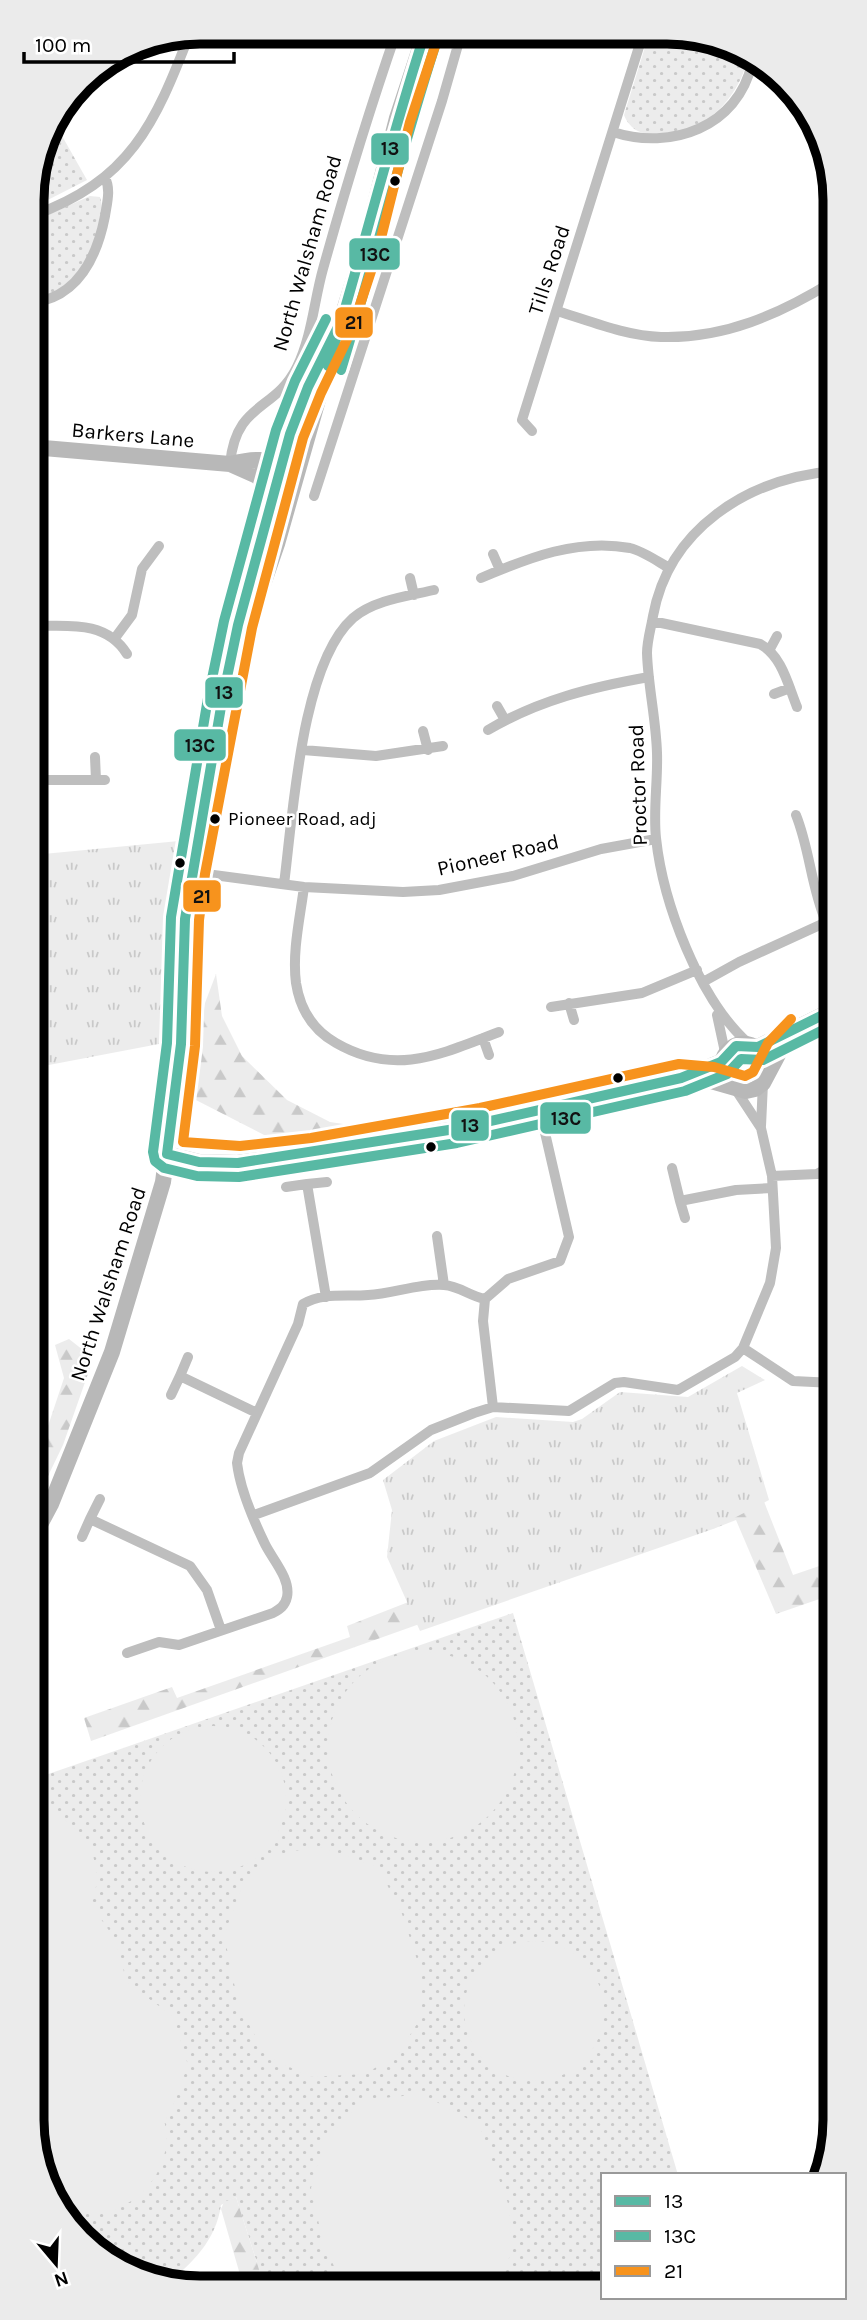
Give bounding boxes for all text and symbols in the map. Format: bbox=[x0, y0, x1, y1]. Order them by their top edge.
scale bar bbox=[24, 21, 234, 65]
text: 100 m bbox=[35, 33, 92, 57]
line badge: 13 bbox=[370, 132, 410, 166]
text: 13 bbox=[381, 138, 399, 160]
street label: North Walsham Road bbox=[268, 152, 346, 354]
unlabelled marker bbox=[388, 174, 402, 188]
street label: Tills Road bbox=[523, 222, 575, 318]
line badge: 13C bbox=[348, 237, 401, 271]
text: 13C bbox=[360, 244, 390, 266]
line badge: 21 bbox=[334, 306, 374, 339]
text: 21 bbox=[345, 312, 363, 334]
street label: Barkers Lane bbox=[71, 418, 195, 452]
line badge: 13 bbox=[204, 676, 244, 709]
text: 13 bbox=[215, 682, 233, 704]
street label: Proctor Road bbox=[624, 724, 652, 846]
line badge: 13C bbox=[173, 728, 227, 762]
text: 13C bbox=[185, 735, 215, 757]
place label: Pioneer Road, adj bbox=[228, 808, 377, 830]
marker: Pioneer Road, adj bbox=[208, 812, 222, 826]
street label: Pioneer Road bbox=[435, 829, 561, 881]
unlabelled marker bbox=[173, 856, 187, 870]
line badge: 21 bbox=[182, 879, 222, 913]
text: 21 bbox=[193, 886, 211, 908]
unlabelled marker bbox=[611, 1071, 625, 1085]
line badge: 13C bbox=[539, 1101, 592, 1135]
text: 13C bbox=[551, 1108, 581, 1130]
line badge: 13 bbox=[450, 1109, 490, 1142]
text: 13 bbox=[461, 1115, 479, 1137]
unlabelled marker bbox=[424, 1140, 438, 1154]
street label: North Walsham Road bbox=[65, 1184, 151, 1384]
legend bbox=[601, 2173, 846, 2299]
text: 13 bbox=[664, 2189, 683, 2213]
text: 13C bbox=[664, 2224, 696, 2248]
north arrow bbox=[21, 2229, 91, 2299]
text: 21 bbox=[664, 2259, 683, 2283]
text: N bbox=[51, 2267, 71, 2292]

